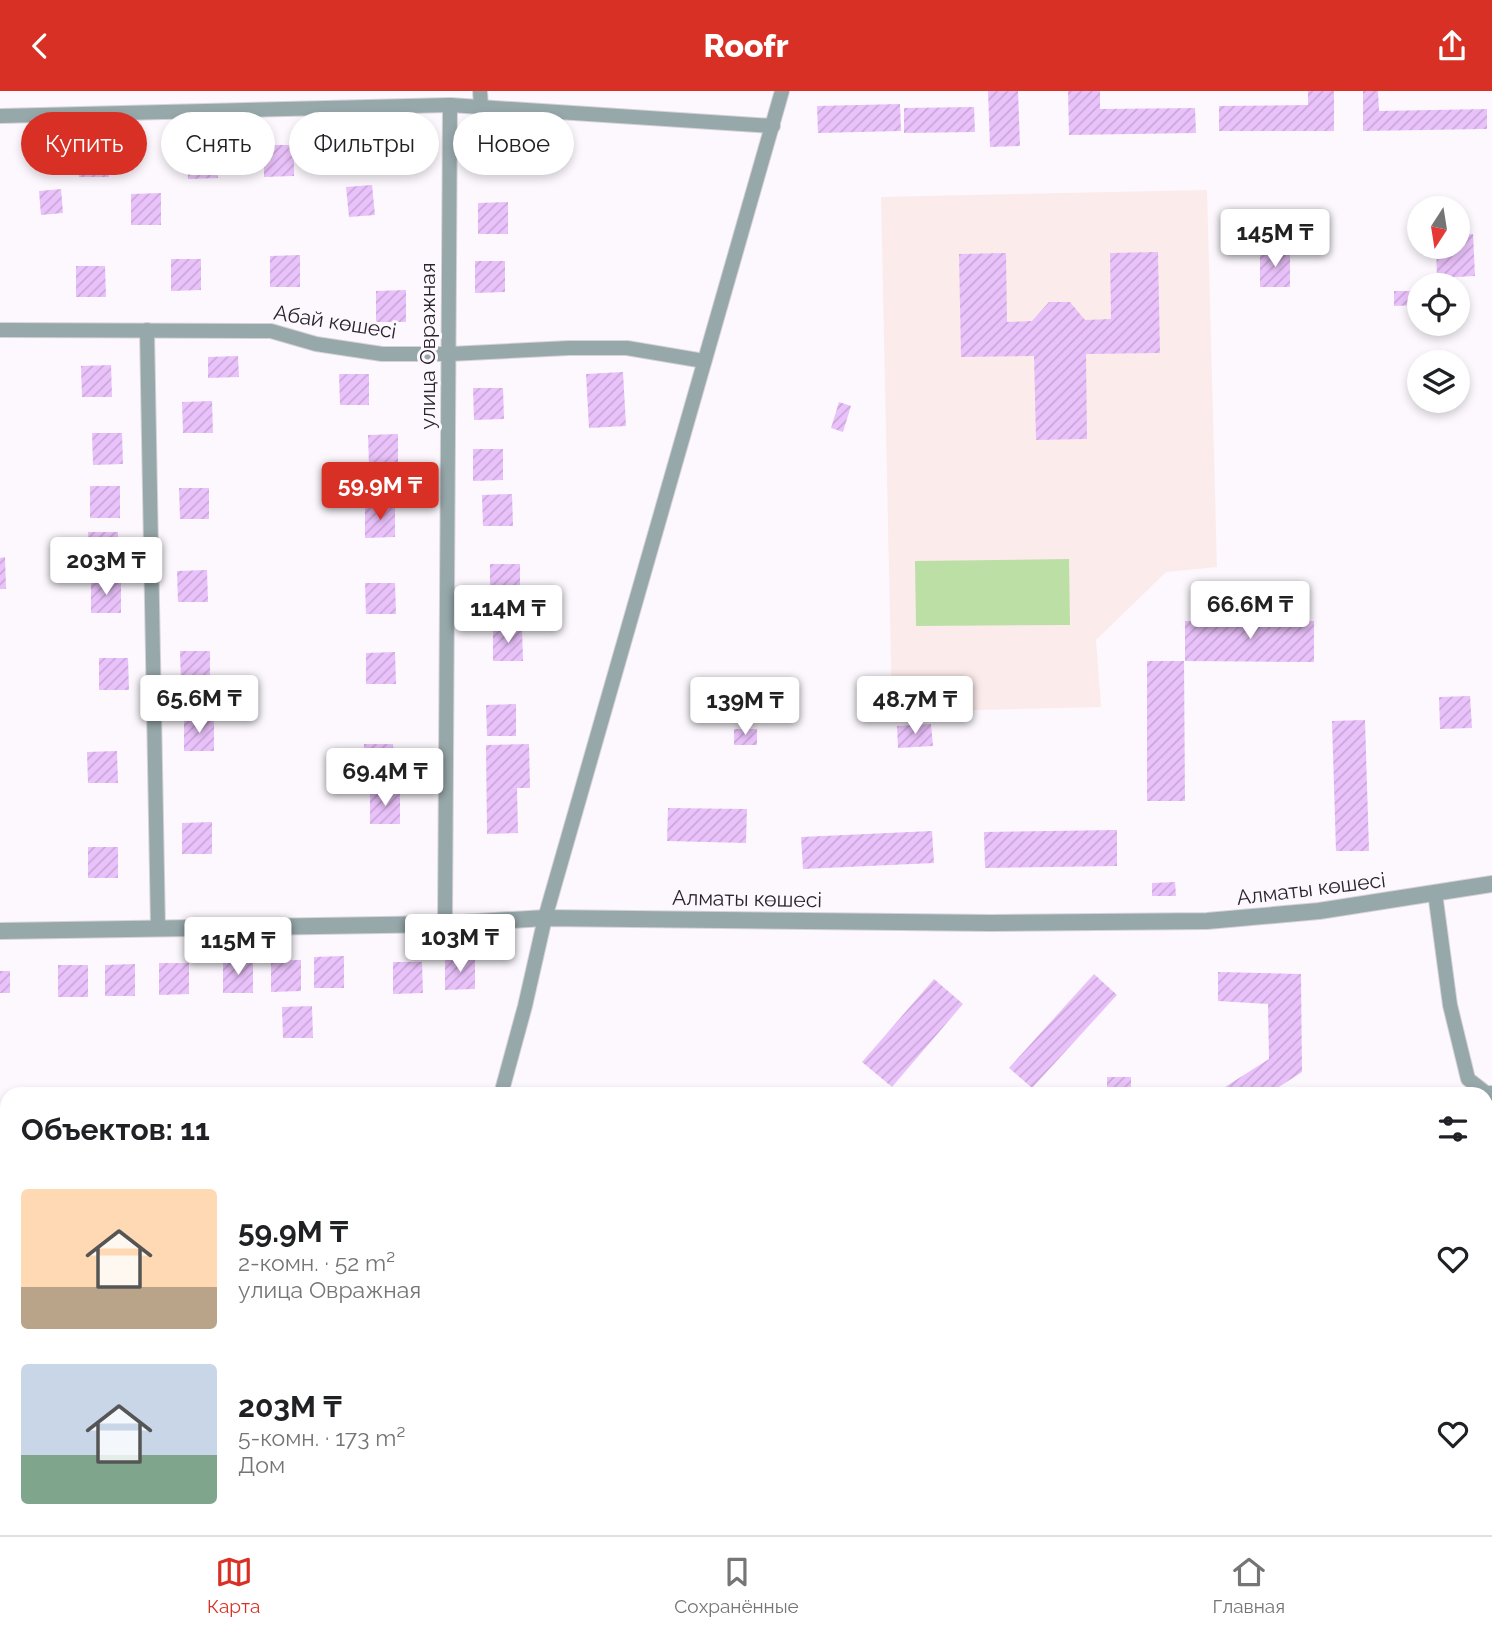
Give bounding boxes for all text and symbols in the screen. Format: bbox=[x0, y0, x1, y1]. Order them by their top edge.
icon: back bbox=[21, 27, 59, 65]
text: Roofr bbox=[704, 27, 788, 64]
icon: share bbox=[1433, 27, 1471, 65]
chip: Купить bbox=[21, 112, 147, 175]
chip: Снять bbox=[161, 112, 275, 175]
chip: Фильтры bbox=[289, 112, 439, 175]
chip: Новое bbox=[453, 112, 574, 175]
north arrow bbox=[1407, 196, 1470, 259]
map controls bbox=[1407, 196, 1470, 413]
pin: 145M ₸ bbox=[1218, 209, 1332, 269]
text: 145M ₸ bbox=[1237, 218, 1313, 245]
street label: улица Овражная bbox=[415, 262, 440, 430]
button: locate bbox=[1407, 273, 1470, 336]
street label: Абай көшесі bbox=[272, 299, 398, 344]
button: layers bbox=[1407, 350, 1470, 413]
pin: 59.9M ₸ bbox=[315, 463, 445, 522]
text: 59.9M ₸ bbox=[338, 471, 422, 498]
pin: 203M ₸ bbox=[49, 538, 163, 597]
text: 203M ₸ bbox=[66, 546, 146, 573]
pin: 66.6M ₸ bbox=[1185, 581, 1315, 641]
pin: 114M ₸ bbox=[451, 585, 565, 645]
text: 66.6M ₸ bbox=[1207, 590, 1293, 617]
text: 114M ₸ bbox=[470, 594, 546, 621]
pin: 65.6M ₸ bbox=[134, 675, 264, 735]
pin: 139M ₸ bbox=[688, 677, 802, 737]
pin: 48.7M ₸ bbox=[850, 677, 980, 736]
text: 65.6M ₸ bbox=[156, 684, 242, 711]
text: 48.7M ₸ bbox=[873, 685, 957, 712]
text: 139M ₸ bbox=[706, 686, 784, 713]
pin: 69.4M ₸ bbox=[320, 749, 450, 808]
text: 69.4M ₸ bbox=[342, 757, 428, 784]
street label: Алматы көшесі bbox=[1235, 867, 1387, 910]
street label: Алматы көшесі bbox=[672, 885, 822, 912]
pin: 103M ₸ bbox=[403, 915, 517, 974]
pin: 115M ₸ bbox=[181, 917, 295, 977]
text: 103M ₸ bbox=[421, 923, 499, 950]
text: 115M ₸ bbox=[200, 926, 276, 953]
icon: filters bbox=[1434, 1110, 1472, 1148]
text: Объектов: 11 bbox=[21, 1112, 210, 1147]
text: 59.9M ₸ bbox=[238, 1214, 348, 1249]
icon: home bbox=[77, 1217, 161, 1301]
icon: heart bbox=[1434, 1240, 1472, 1278]
text: 2-комн. · 52 m² bbox=[238, 1249, 395, 1276]
text: улица Овражная bbox=[238, 1276, 421, 1303]
text: 203M ₸ bbox=[238, 1389, 342, 1424]
icon: home bbox=[77, 1392, 161, 1476]
icon: heart bbox=[1434, 1415, 1472, 1453]
text: 5-комн. · 173 m² bbox=[238, 1424, 405, 1451]
text: Дом bbox=[238, 1451, 285, 1478]
tab: Карта bbox=[207, 1553, 260, 1617]
tab: Сохранённые bbox=[674, 1553, 799, 1617]
tab: Главная bbox=[1213, 1553, 1285, 1617]

